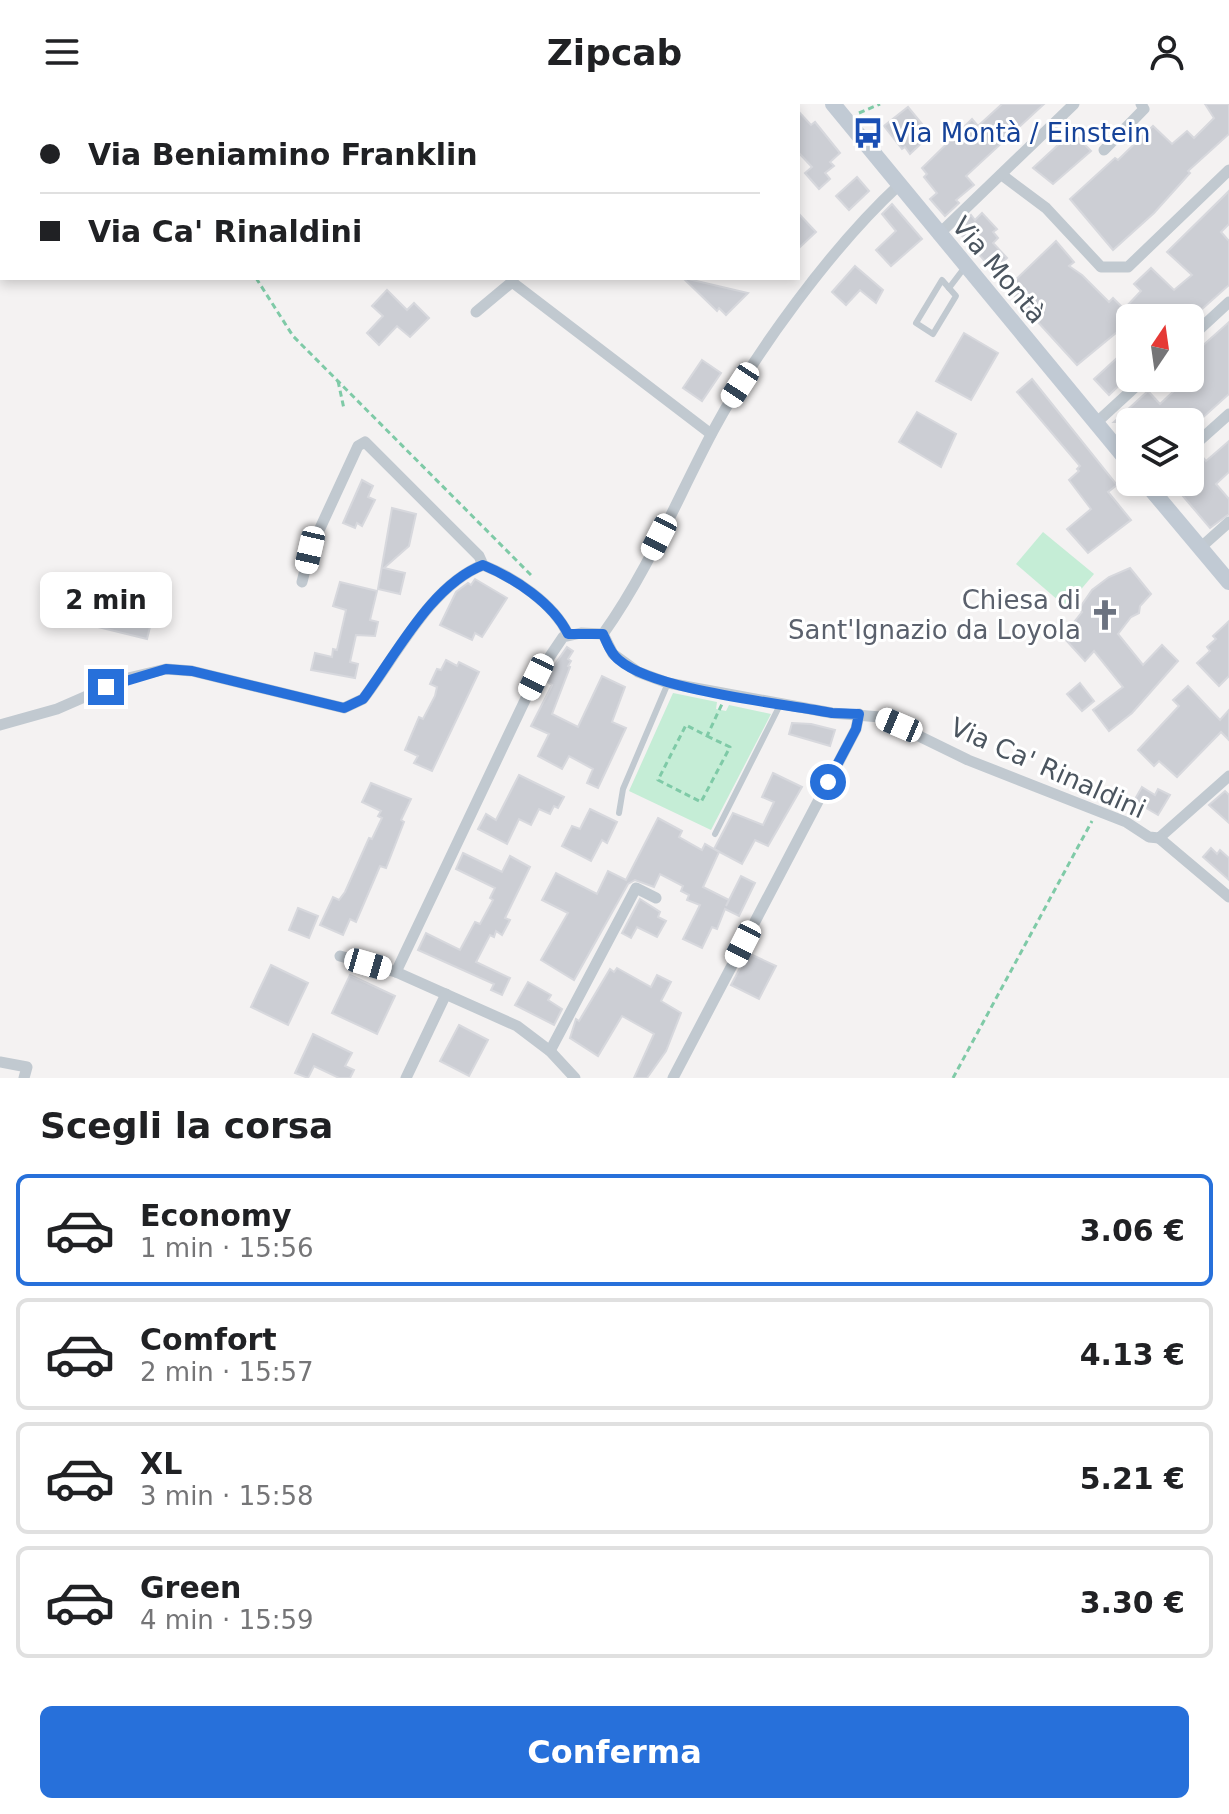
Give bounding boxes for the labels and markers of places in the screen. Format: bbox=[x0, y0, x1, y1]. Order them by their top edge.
bus stop icon: Via Montà / Einstein bbox=[851, 116, 885, 150]
place label: Via Montà / Einstein bbox=[892, 118, 1150, 148]
place label: Chiesa di Sant'Ignazio da Loyola bbox=[788, 585, 1081, 645]
church icon: Chiesa di Sant'Ignazio da Loyola bbox=[1088, 598, 1122, 632]

